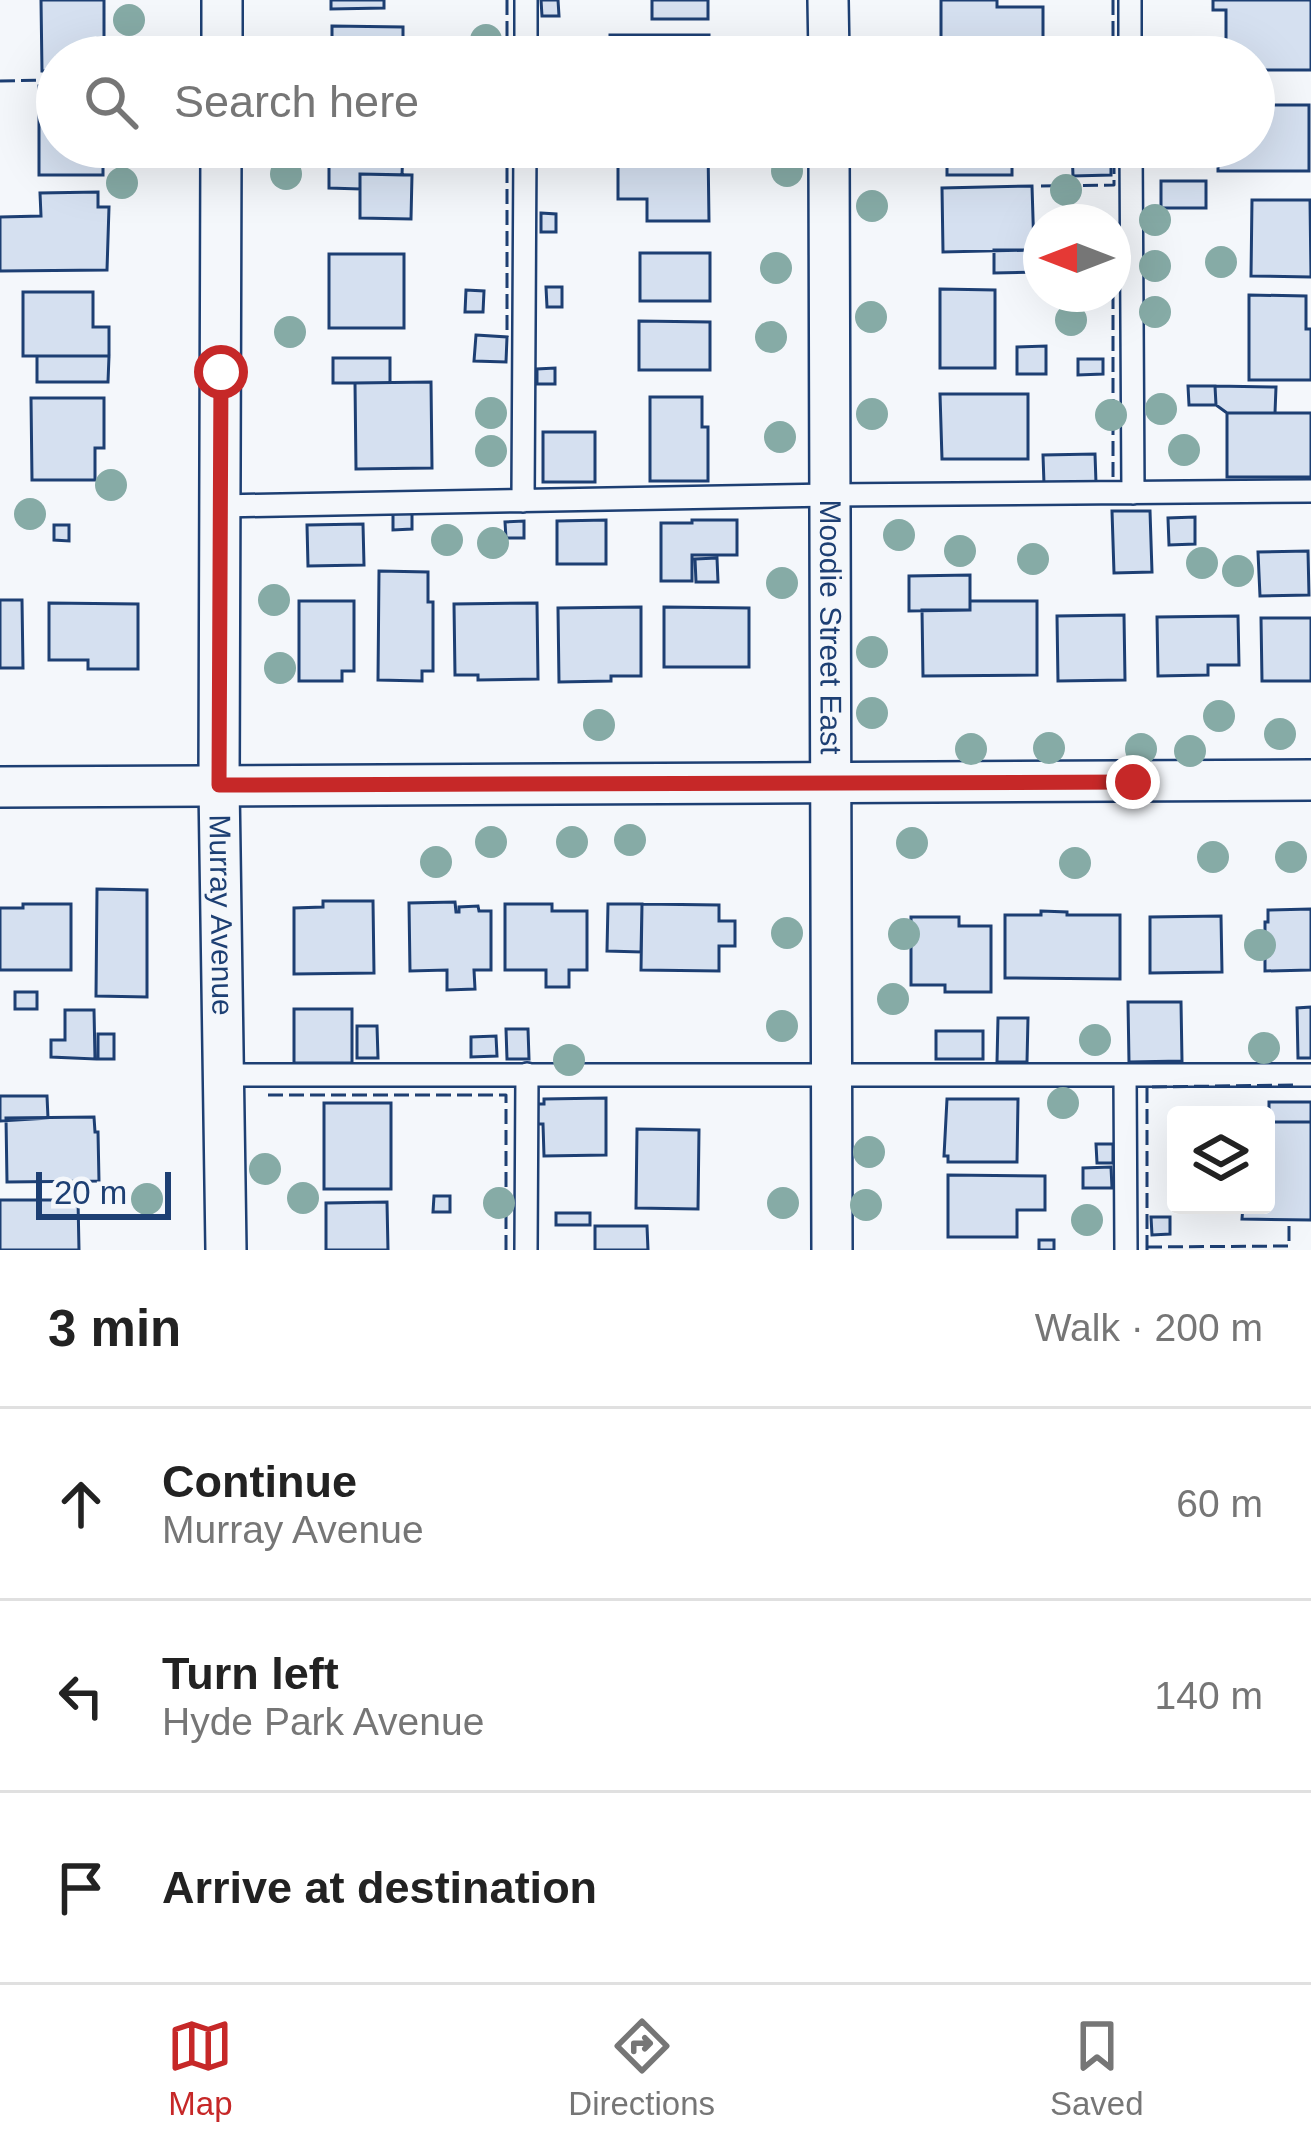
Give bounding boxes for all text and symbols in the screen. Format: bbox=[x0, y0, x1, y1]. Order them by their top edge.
search box bbox=[36, 36, 1275, 168]
icon: search bbox=[78, 69, 144, 135]
text: Search here bbox=[174, 76, 419, 127]
north arrow bbox=[1023, 204, 1131, 312]
route start bbox=[194, 345, 248, 399]
street label: Moodie Street East bbox=[814, 499, 848, 755]
route end bbox=[1106, 755, 1160, 809]
street label: Murray Avenue bbox=[203, 814, 239, 1016]
map controls bbox=[1167, 1106, 1275, 1214]
button: layers bbox=[1167, 1106, 1275, 1214]
scale bar bbox=[36, 1166, 171, 1219]
text: 20 m bbox=[54, 1174, 127, 1211]
text: 3 min bbox=[48, 1300, 181, 1357]
text: Walk · 200 m bbox=[1035, 1306, 1263, 1349]
text: Continue bbox=[162, 1456, 357, 1507]
icon: ahead bbox=[48, 1471, 114, 1537]
text: 60 m bbox=[1176, 1482, 1263, 1525]
text: Murray Avenue bbox=[162, 1508, 424, 1551]
text: Turn left bbox=[162, 1648, 339, 1699]
icon: left bbox=[48, 1663, 114, 1729]
text: 140 m bbox=[1155, 1674, 1263, 1717]
text: Hyde Park Avenue bbox=[162, 1700, 484, 1743]
icon: arrive bbox=[48, 1855, 114, 1921]
text: Arrive at destination bbox=[162, 1862, 597, 1913]
tab: Map bbox=[167, 2013, 233, 2123]
tab: Directions bbox=[568, 2013, 715, 2123]
tab: Saved bbox=[1050, 2013, 1144, 2123]

